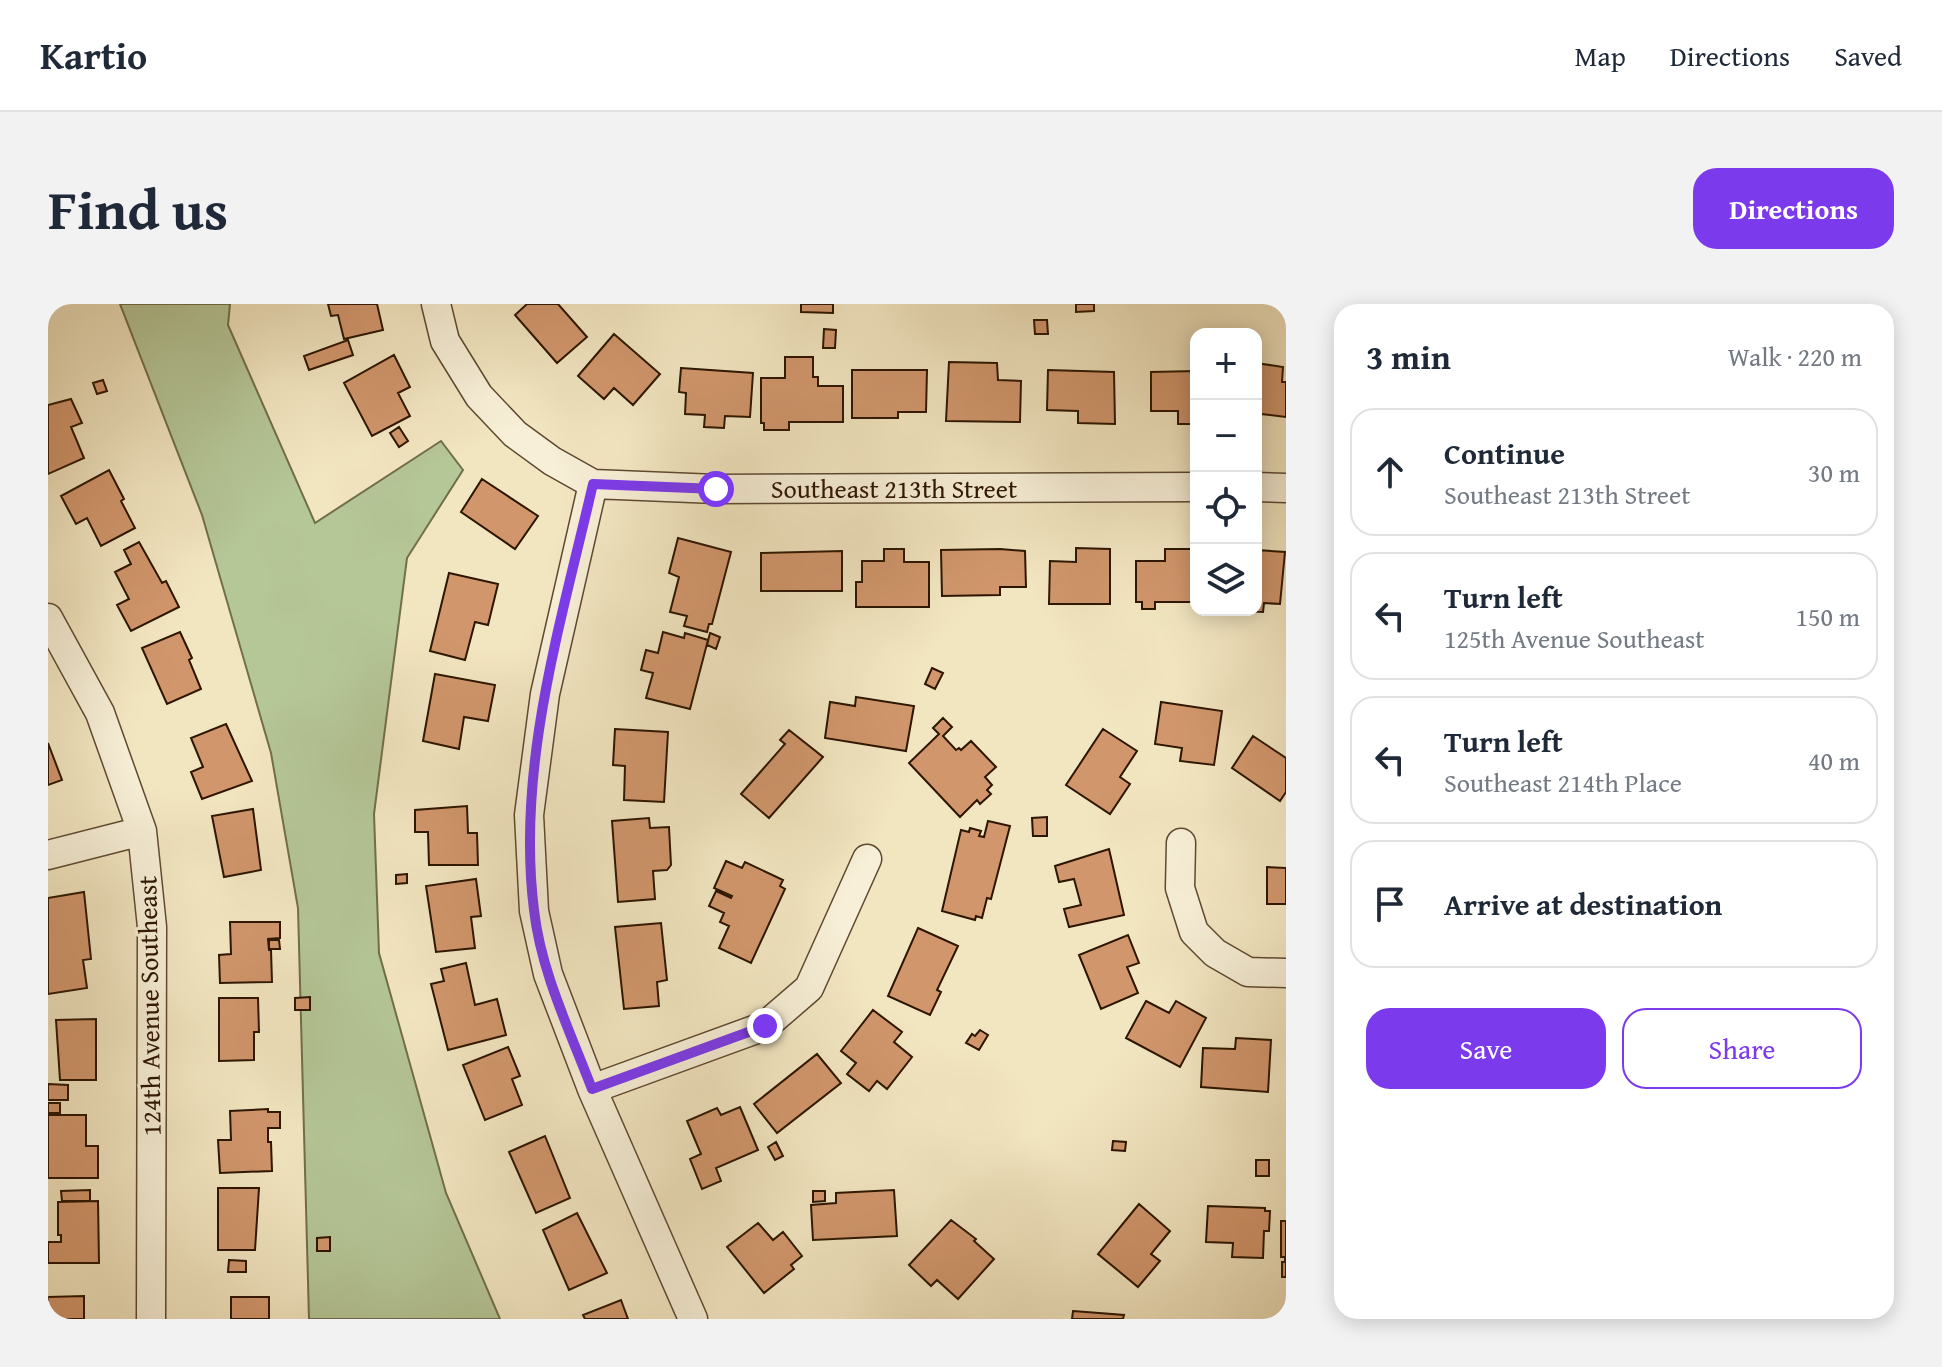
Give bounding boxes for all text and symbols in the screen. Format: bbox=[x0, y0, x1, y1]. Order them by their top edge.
text: Kartio bbox=[40, 27, 147, 83]
text: Map bbox=[1574, 35, 1626, 76]
text: Directions bbox=[1670, 35, 1790, 76]
text: Saved bbox=[1834, 35, 1902, 76]
text: Find us bbox=[48, 167, 228, 250]
button: Directions bbox=[1693, 168, 1894, 249]
map controls bbox=[1190, 328, 1262, 616]
button: + bbox=[1190, 328, 1262, 400]
text: 3 min bbox=[1366, 332, 1451, 381]
text: Walk · 220 m bbox=[1728, 337, 1862, 376]
button: − bbox=[1190, 400, 1262, 472]
text: Continue bbox=[1444, 431, 1565, 475]
icon: ahead bbox=[1368, 450, 1412, 494]
text: 30 m bbox=[1808, 453, 1860, 492]
street label: Southeast 213th Street bbox=[771, 469, 1017, 508]
route start bbox=[698, 471, 734, 507]
button: locate bbox=[1190, 472, 1262, 544]
text: Southeast 213th Street bbox=[1444, 475, 1690, 514]
button: layers bbox=[1190, 544, 1262, 616]
text: Turn left bbox=[1444, 575, 1563, 619]
icon: left bbox=[1368, 594, 1412, 638]
text: 150 m bbox=[1795, 597, 1860, 636]
text: 125th Avenue Southeast bbox=[1444, 619, 1704, 658]
text: Turn left bbox=[1444, 719, 1563, 763]
icon: left bbox=[1368, 738, 1412, 782]
text: 40 m bbox=[1808, 741, 1860, 780]
text: Southeast 214th Place bbox=[1444, 763, 1682, 802]
street label: 124th Avenue Southeast bbox=[127, 875, 171, 1137]
icon: arrive bbox=[1368, 882, 1412, 926]
text: Arrive at destination bbox=[1444, 882, 1722, 926]
route end bbox=[747, 1008, 783, 1044]
button: Save bbox=[1366, 1008, 1606, 1089]
button: Share bbox=[1622, 1008, 1862, 1089]

